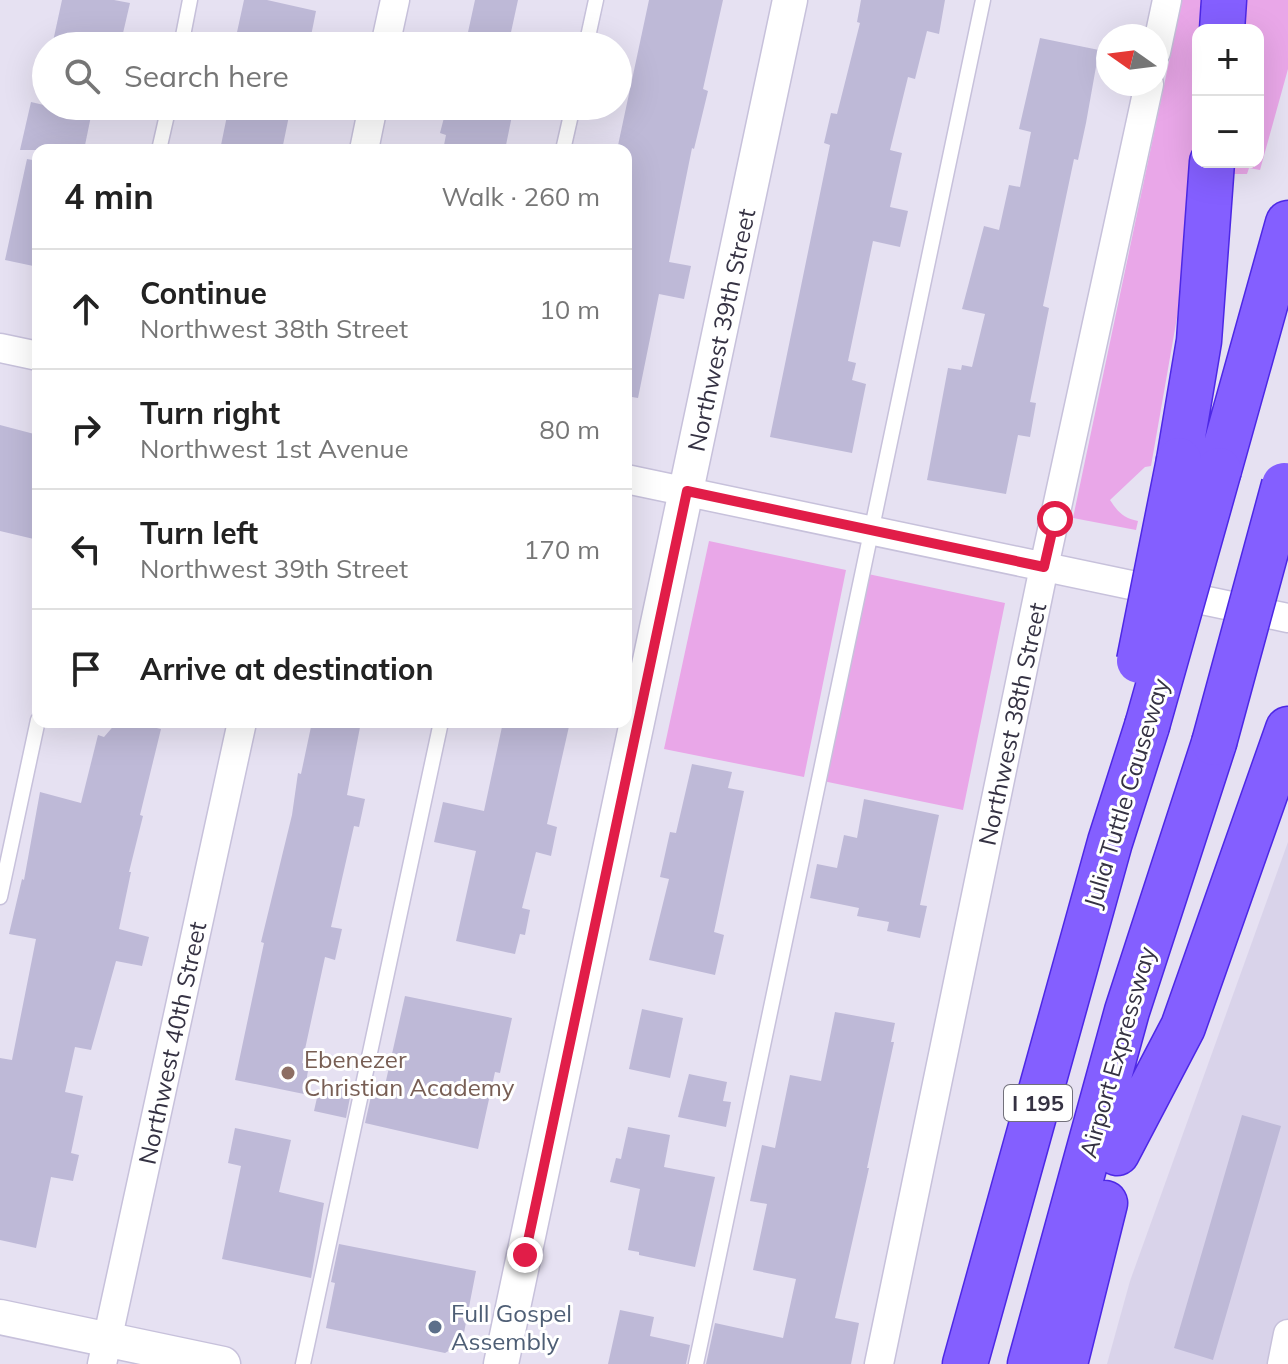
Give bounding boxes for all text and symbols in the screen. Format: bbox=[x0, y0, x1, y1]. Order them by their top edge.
north arrow bbox=[1096, 24, 1168, 96]
map controls bbox=[1192, 24, 1264, 168]
button: + bbox=[1192, 24, 1264, 96]
search box bbox=[32, 32, 632, 120]
icon: search bbox=[60, 54, 104, 98]
text: Search here bbox=[124, 57, 289, 95]
button: − bbox=[1192, 96, 1264, 168]
text: 4 min bbox=[64, 175, 154, 218]
text: Walk · 260 m bbox=[441, 180, 600, 213]
street label: Northwest 39th Street bbox=[681, 206, 761, 454]
text: Continue bbox=[140, 274, 267, 312]
icon: ahead bbox=[64, 287, 108, 331]
text: 10 m bbox=[539, 293, 600, 326]
text: Northwest 38th Street bbox=[140, 312, 408, 345]
text: Turn right bbox=[140, 394, 280, 432]
icon: right bbox=[64, 407, 108, 451]
text: 80 m bbox=[539, 413, 600, 446]
text: Northwest 1st Avenue bbox=[140, 432, 409, 465]
route start bbox=[1037, 501, 1073, 537]
text: Turn left bbox=[140, 514, 258, 552]
icon: left bbox=[64, 527, 108, 571]
text: 170 m bbox=[524, 533, 600, 566]
text: Northwest 39th Street bbox=[140, 552, 408, 585]
street label: Northwest 38th Street bbox=[972, 600, 1052, 848]
icon: arrive bbox=[64, 647, 108, 691]
text: Arrive at destination bbox=[140, 650, 434, 688]
street label: Julia Tuttle Causeway bbox=[1077, 674, 1175, 912]
street label: Northwest 40th Street bbox=[132, 919, 212, 1167]
street label: Airport Expressway bbox=[1072, 943, 1162, 1161]
place label: Ebenezer Christian Academy bbox=[304, 1044, 515, 1102]
marker: Ebenezer Christian Academy bbox=[279, 1064, 297, 1082]
road number: I 195 bbox=[1004, 1085, 1072, 1121]
route end bbox=[507, 1237, 543, 1273]
place label: Full Gospel Assembly bbox=[451, 1298, 572, 1356]
marker: Full Gospel Assembly bbox=[426, 1318, 444, 1336]

